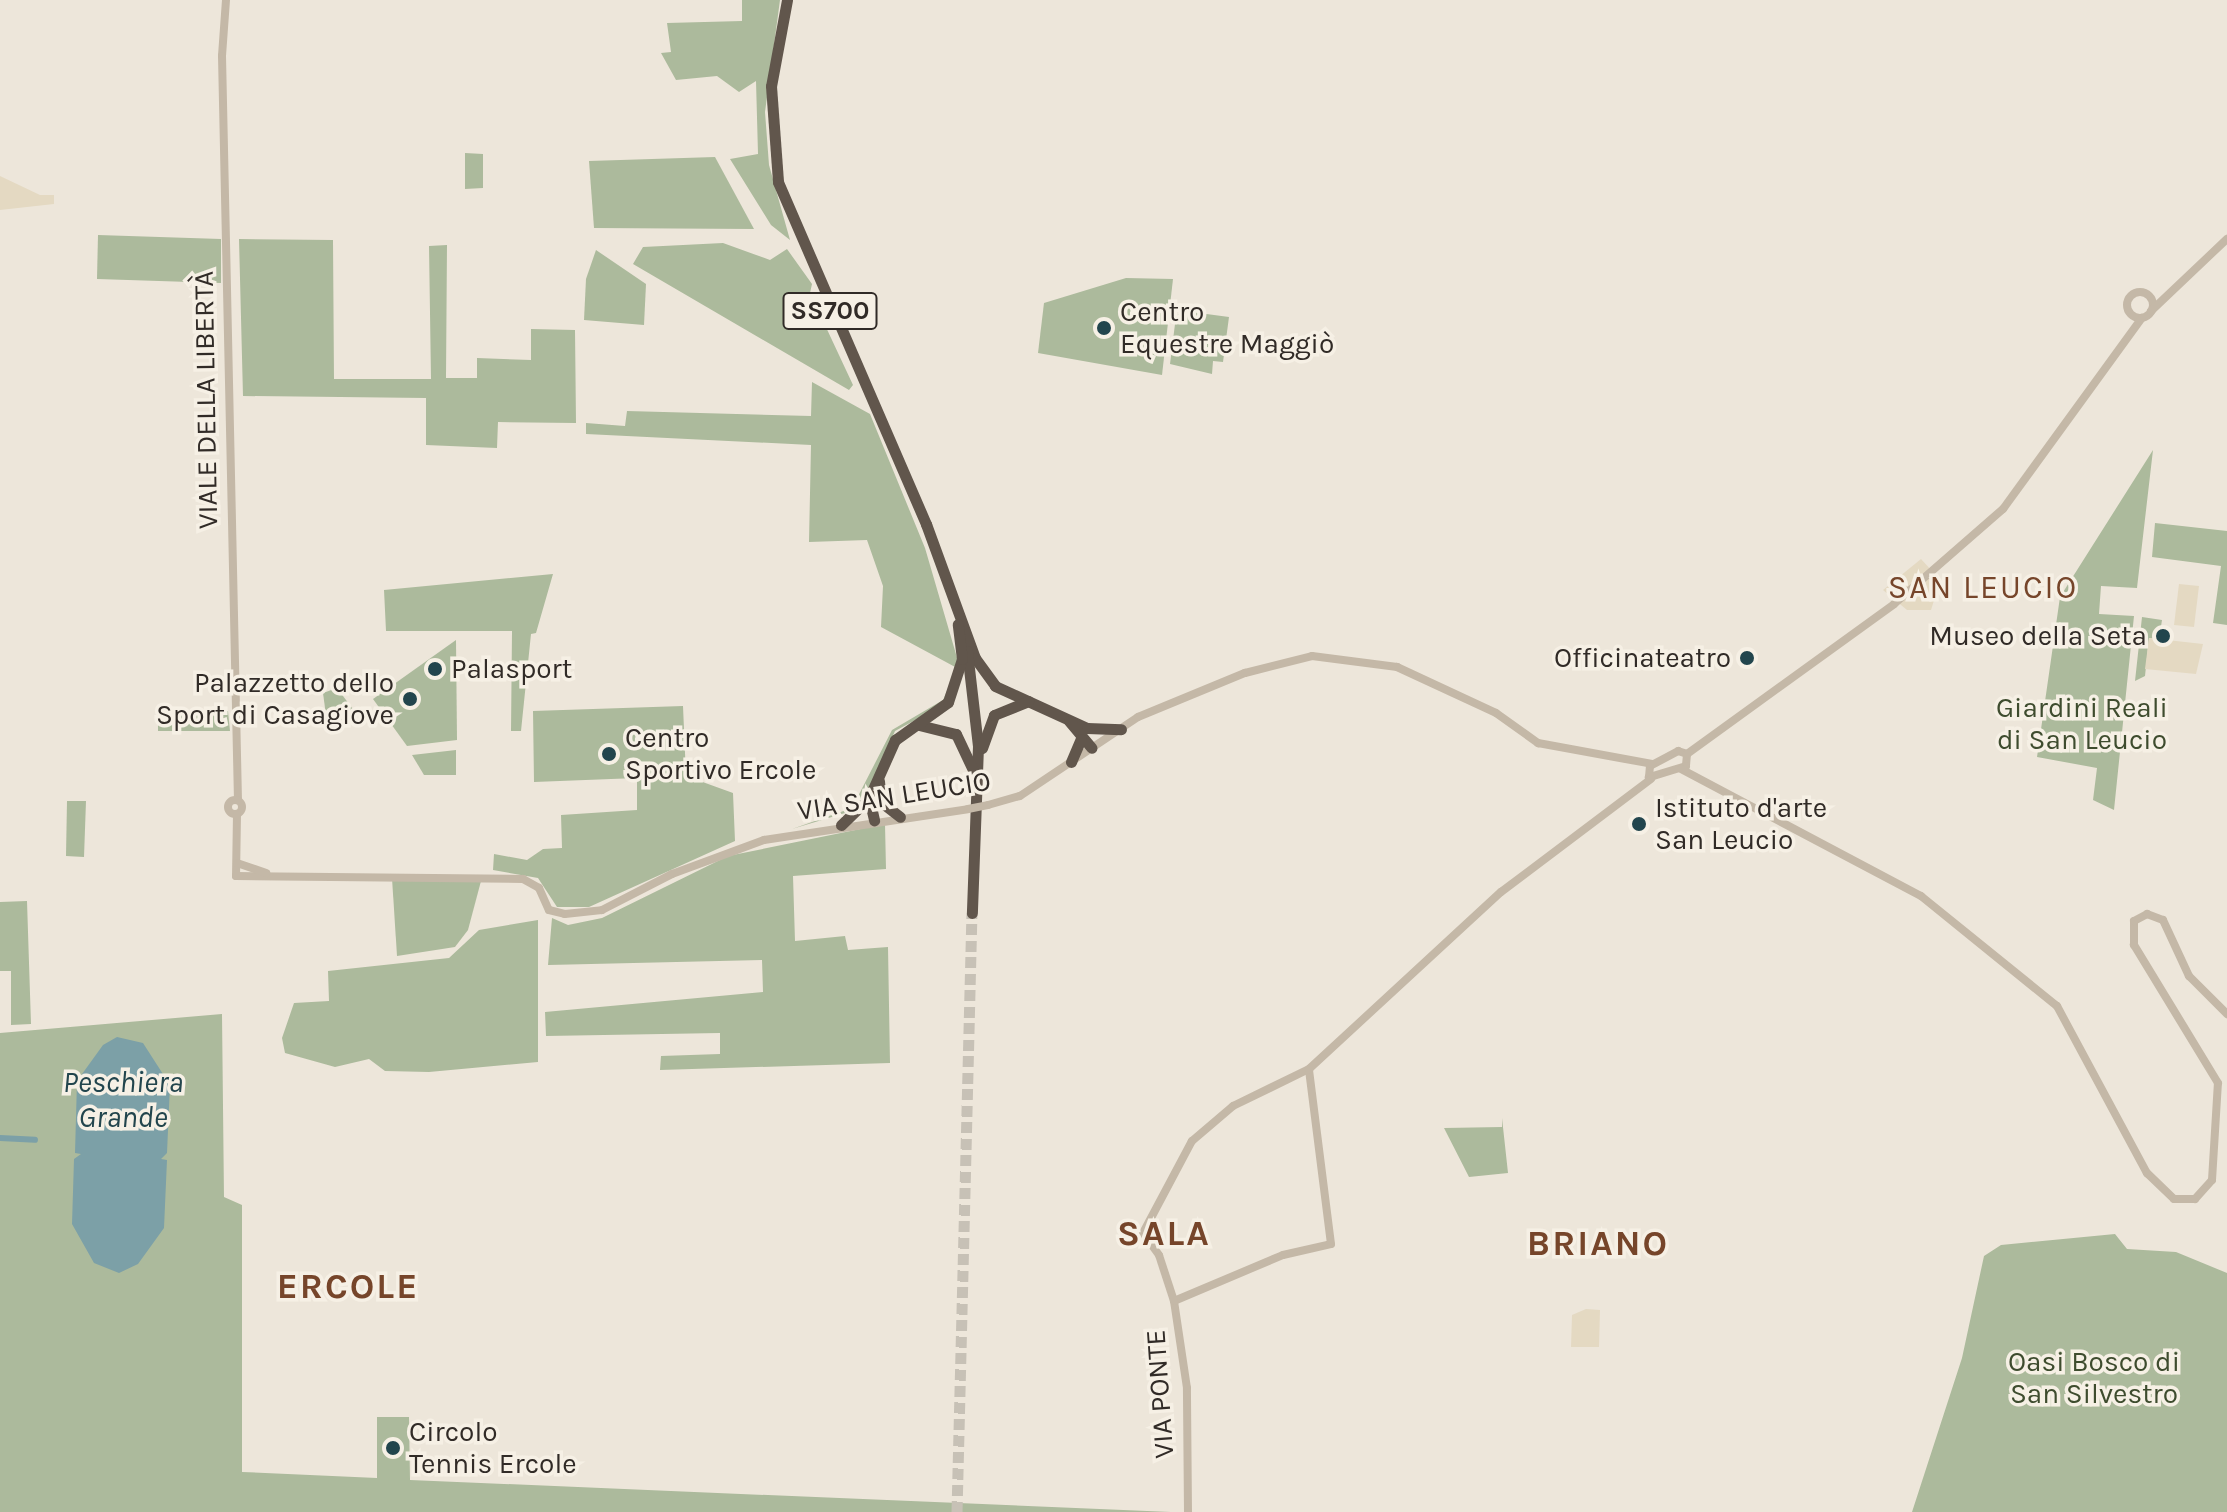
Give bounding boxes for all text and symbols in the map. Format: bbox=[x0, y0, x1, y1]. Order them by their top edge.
street label: VIALE DELLA LIBERTÀ bbox=[187, 270, 225, 530]
road number: SS700 bbox=[782, 289, 878, 333]
place label: Centro Equestre Maggiò bbox=[1120, 295, 1334, 361]
marker: Centro Equestre Maggiò bbox=[1095, 319, 1113, 337]
district label: SAN LEUCIO bbox=[1888, 569, 2078, 607]
place label: Museo della Seta bbox=[1929, 619, 2147, 653]
marker: Museo della Seta bbox=[2154, 627, 2172, 645]
place label: Officinateatro bbox=[1554, 641, 1731, 675]
marker: Officinateatro bbox=[1738, 649, 1756, 667]
place label: Palasport bbox=[451, 652, 572, 686]
marker: Palasport bbox=[426, 660, 444, 678]
place label: Palazzetto dello Sport di Casagiove bbox=[156, 666, 394, 732]
marker: Palazzetto dello Sport di Casagiove bbox=[401, 690, 419, 708]
park label: Giardini Reali di San Leucio bbox=[1996, 691, 2168, 757]
place label: Centro Sportivo Ercole bbox=[625, 721, 816, 787]
marker: Centro Sportivo Ercole bbox=[600, 745, 618, 763]
street label: VIA SAN LEUCIO bbox=[795, 764, 993, 828]
place label: Istituto d'arte San Leucio bbox=[1655, 791, 1827, 857]
marker: Istituto d'arte San Leucio bbox=[1630, 815, 1648, 833]
water label: Peschiera Grande bbox=[63, 1064, 183, 1134]
district label: SALA bbox=[1117, 1212, 1211, 1256]
district label: BRIANO bbox=[1527, 1222, 1669, 1266]
district label: ERCOLE bbox=[277, 1265, 419, 1309]
street label: VIA PONTE bbox=[1139, 1329, 1181, 1459]
park label: Oasi Bosco di San Silvestro bbox=[2008, 1345, 2180, 1411]
place label: Circolo Tennis Ercole bbox=[409, 1415, 577, 1481]
marker: Circolo Tennis Ercole bbox=[384, 1439, 402, 1457]

